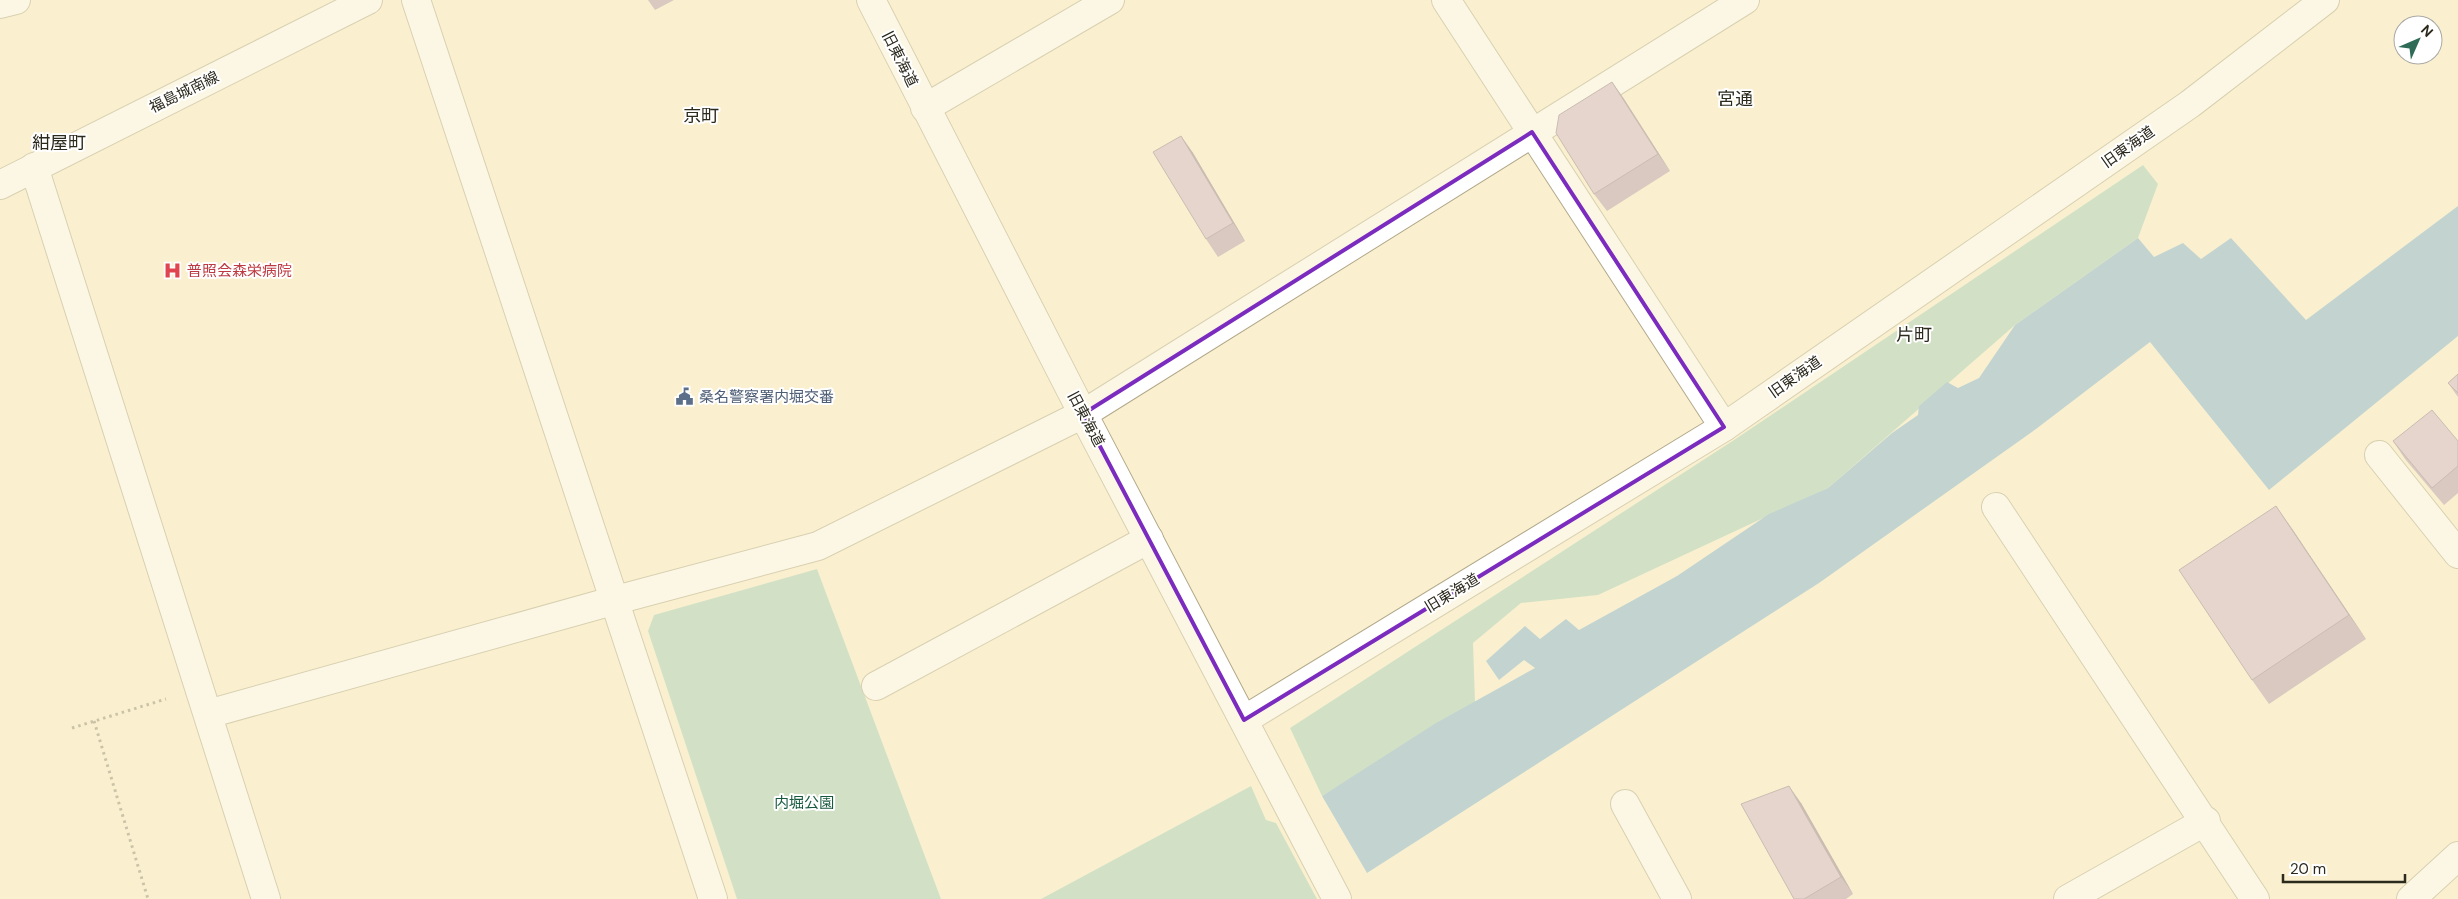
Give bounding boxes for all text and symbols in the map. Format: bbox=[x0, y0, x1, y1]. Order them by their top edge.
north arrow bbox=[2393, 15, 2443, 65]
text: N bbox=[2417, 21, 2437, 41]
street label: 旧東海道 bbox=[877, 28, 923, 90]
street label: 福島城南線 bbox=[146, 67, 222, 117]
district label: 宮通 bbox=[1717, 87, 1753, 111]
district label: 京町 bbox=[683, 104, 719, 128]
street label: 旧東海道 bbox=[2098, 122, 2158, 172]
district label: 紺屋町 bbox=[32, 131, 86, 155]
hospital icon: 普照会森栄病院 bbox=[163, 261, 183, 281]
place label: 普照会森栄病院 bbox=[187, 261, 292, 281]
district label: 片町 bbox=[1896, 323, 1932, 347]
street label: 旧東海道 bbox=[1765, 352, 1825, 402]
public building icon: 桑名警察署内堀交番 bbox=[675, 387, 695, 407]
place label: 桑名警察署内堀交番 bbox=[699, 387, 834, 407]
street label: 旧東海道 bbox=[1063, 388, 1109, 450]
street label: 旧東海道 bbox=[1421, 569, 1483, 617]
park label: 内堀公園 bbox=[774, 793, 834, 813]
scale bar bbox=[2283, 852, 2406, 884]
text: 20 m bbox=[2290, 859, 2326, 879]

